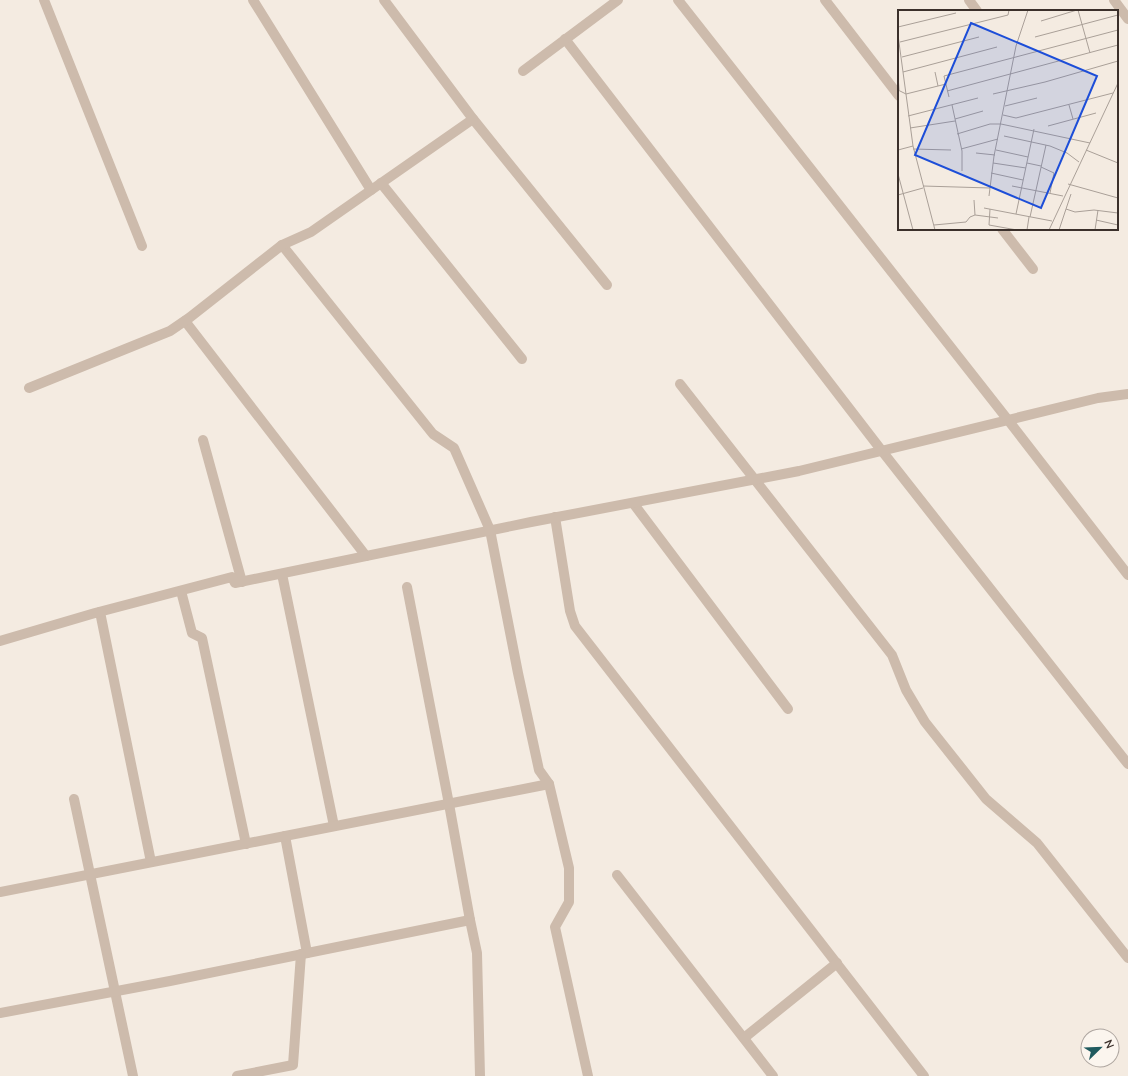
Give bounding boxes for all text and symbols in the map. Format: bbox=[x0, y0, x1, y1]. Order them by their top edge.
inset map bbox=[898, 10, 1118, 230]
north arrow bbox=[1080, 1028, 1120, 1068]
text: N bbox=[1101, 1038, 1117, 1051]

